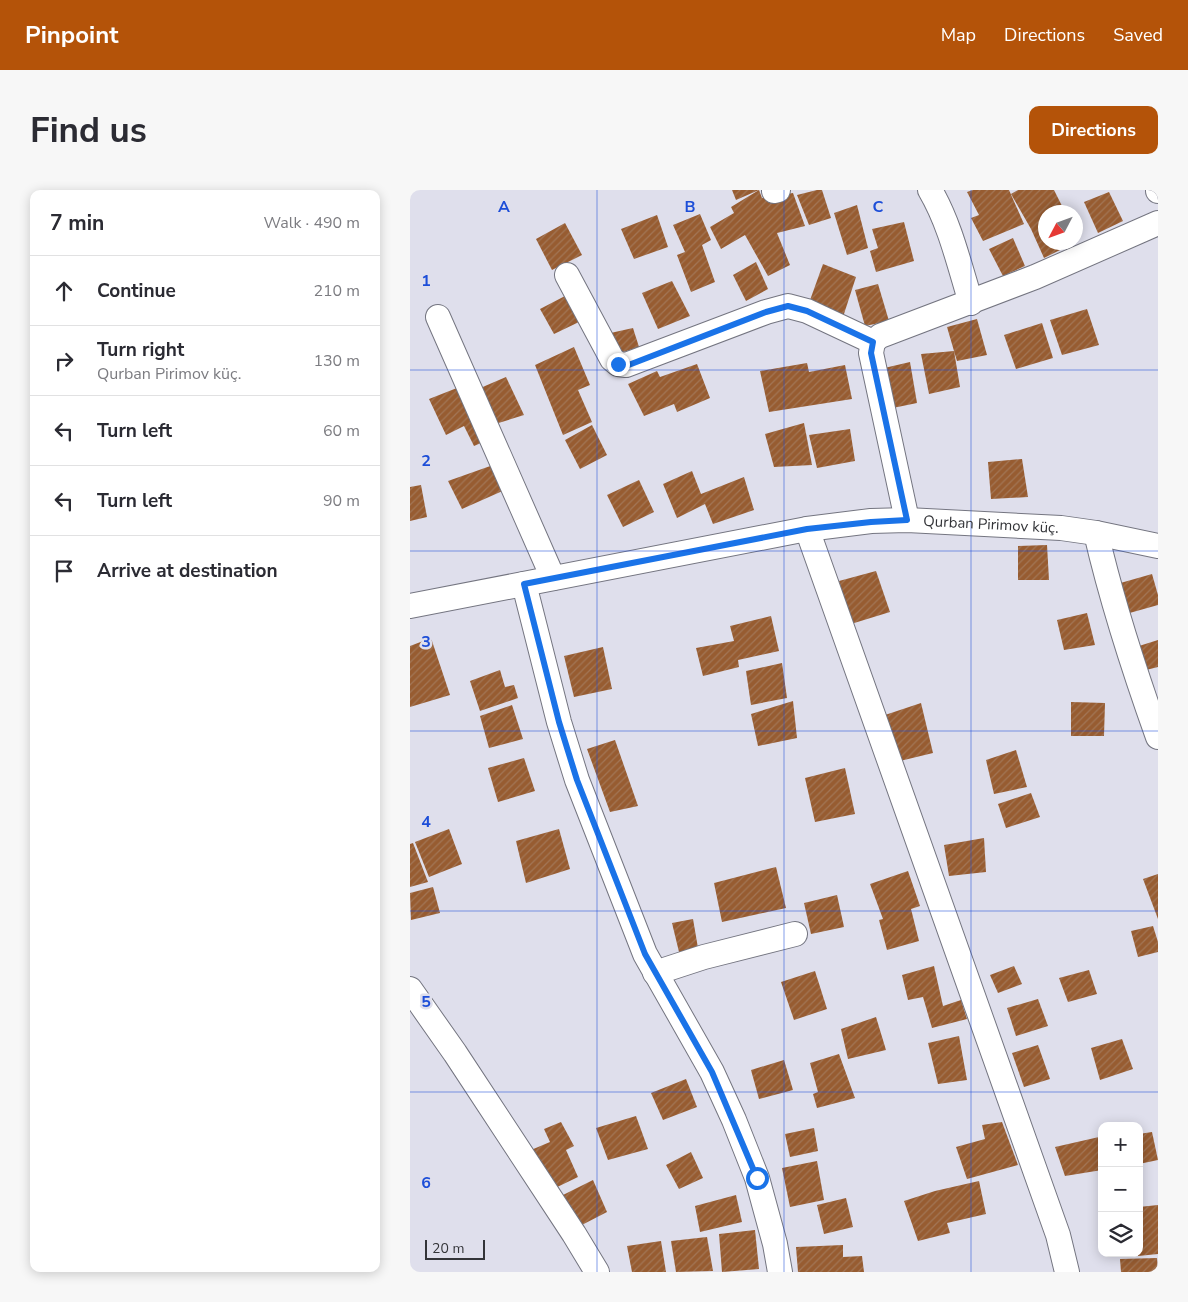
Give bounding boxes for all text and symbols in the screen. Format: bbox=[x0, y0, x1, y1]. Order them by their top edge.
text: Pinpoint bbox=[25, 19, 118, 51]
text: Map bbox=[941, 23, 976, 47]
text: Directions bbox=[1004, 23, 1085, 47]
text: Saved bbox=[1113, 23, 1163, 47]
button: Directions bbox=[1029, 106, 1158, 154]
text: Find us bbox=[30, 107, 147, 154]
text: A bbox=[498, 196, 510, 218]
text: B bbox=[684, 196, 696, 218]
text: C bbox=[873, 196, 884, 218]
north arrow bbox=[1038, 205, 1083, 250]
text: 7 min bbox=[50, 209, 104, 237]
text: Walk · 490 m bbox=[264, 212, 360, 234]
text: 1 bbox=[421, 270, 431, 292]
icon: ahead bbox=[50, 277, 78, 305]
text: Continue bbox=[97, 278, 176, 304]
text: 210 m bbox=[313, 280, 360, 302]
text: Turn right bbox=[97, 337, 184, 363]
icon: right bbox=[50, 347, 78, 375]
text: 130 m bbox=[313, 350, 360, 372]
route end bbox=[607, 353, 630, 376]
text: Qurban Pirimov küç. bbox=[97, 363, 241, 385]
icon: left bbox=[50, 417, 78, 445]
text: Turn left bbox=[97, 418, 172, 444]
text: 60 m bbox=[323, 420, 360, 442]
text: 2 bbox=[421, 450, 431, 472]
icon: left bbox=[50, 487, 78, 515]
text: Turn left bbox=[97, 488, 172, 514]
text: 90 m bbox=[323, 490, 360, 512]
street label: Qurban Pirimov küç. bbox=[923, 511, 1059, 538]
icon: arrive bbox=[50, 557, 78, 585]
text: Arrive at destination bbox=[97, 558, 278, 584]
text: 3 bbox=[421, 631, 431, 653]
text: 4 bbox=[421, 811, 431, 833]
text: 5 bbox=[421, 991, 431, 1013]
map controls bbox=[1098, 1122, 1143, 1257]
button: + bbox=[1098, 1122, 1143, 1167]
route start bbox=[746, 1167, 769, 1190]
button: − bbox=[1098, 1167, 1143, 1212]
text: 6 bbox=[421, 1172, 431, 1194]
button: layers bbox=[1098, 1212, 1143, 1257]
scale bar bbox=[425, 1237, 485, 1260]
text: 20 m bbox=[432, 1239, 464, 1258]

